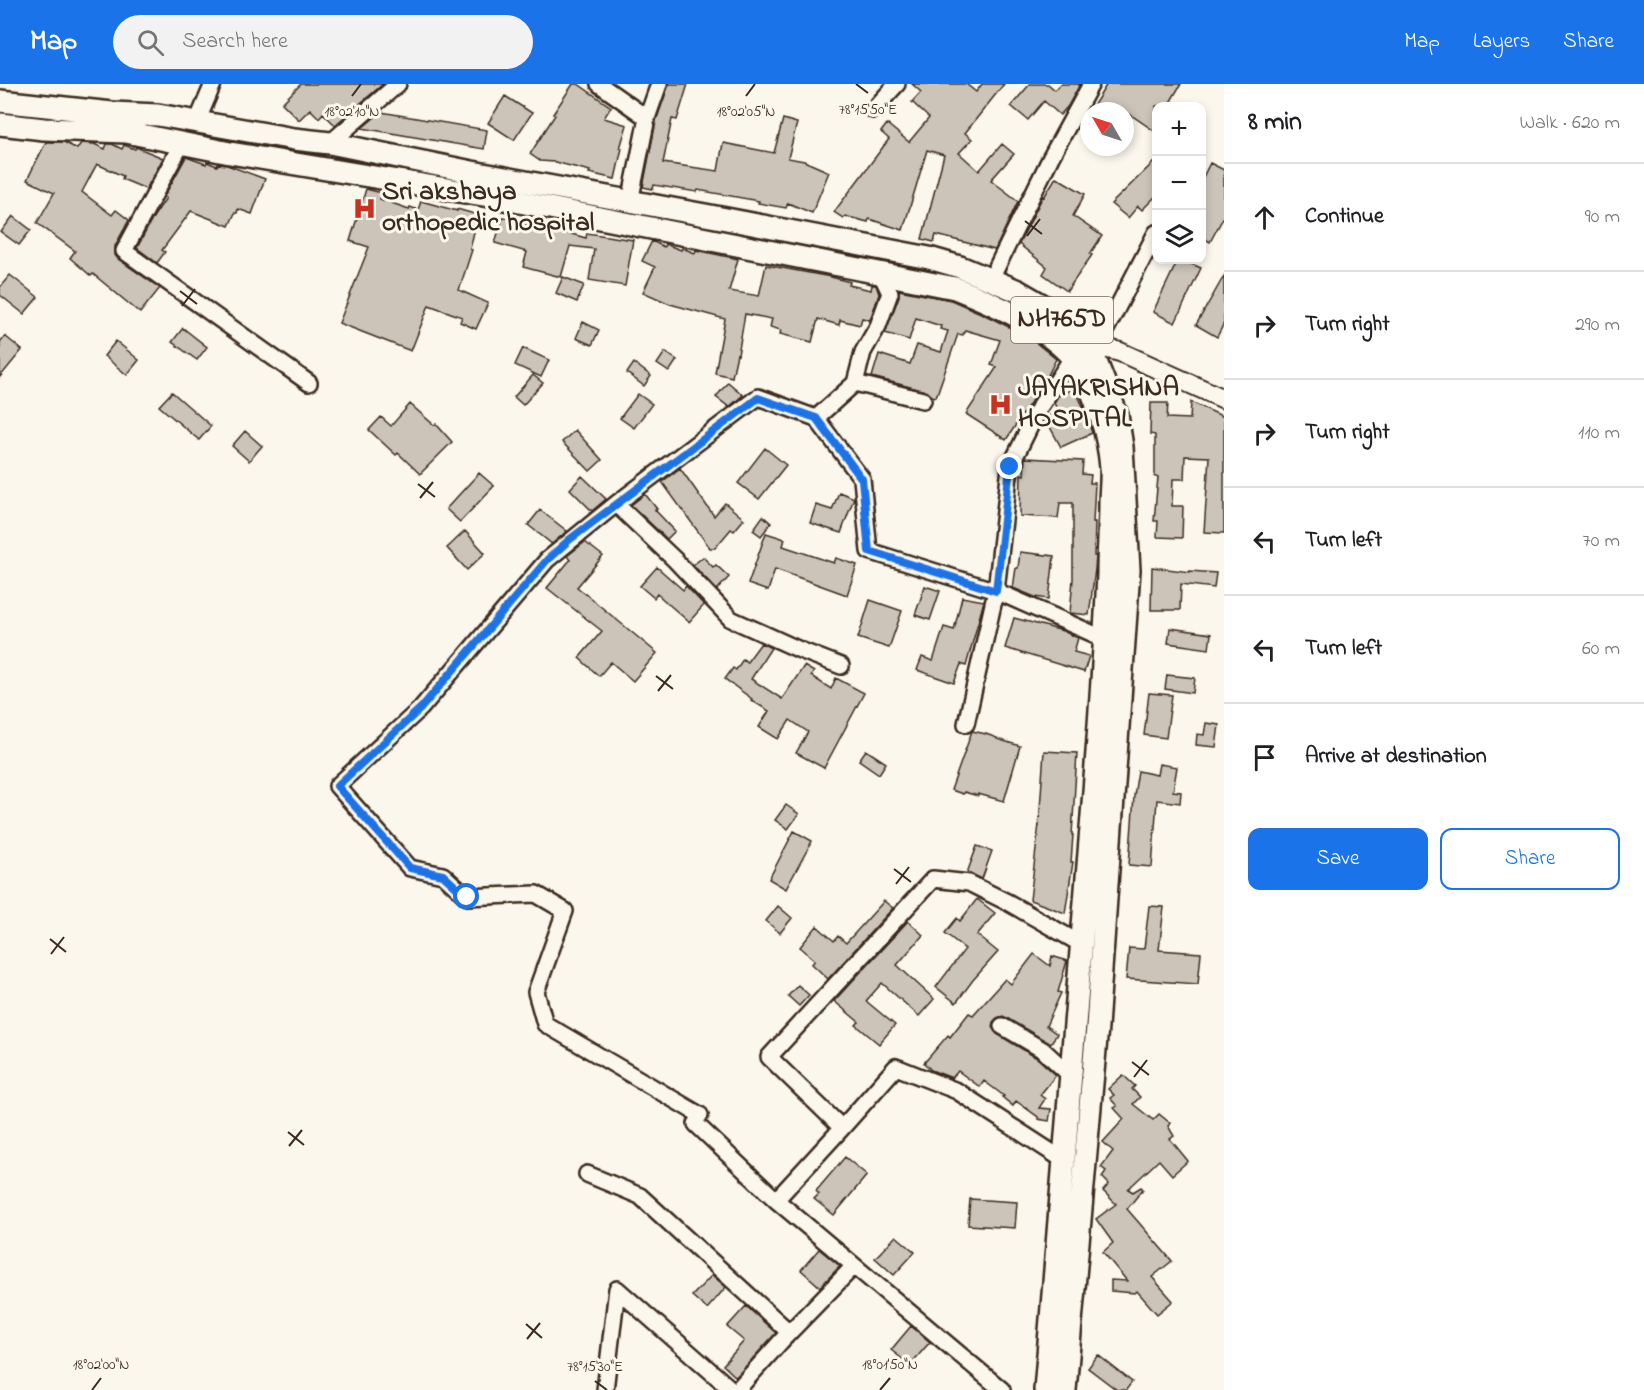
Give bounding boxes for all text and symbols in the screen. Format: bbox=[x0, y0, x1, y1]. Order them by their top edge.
search box bbox=[113, 15, 533, 69]
text: Map bbox=[30, 22, 77, 63]
icon: search bbox=[134, 26, 167, 59]
text: Search here bbox=[182, 26, 288, 58]
text: Map bbox=[1404, 27, 1440, 57]
text: Layers bbox=[1473, 27, 1530, 57]
text: Share bbox=[1563, 27, 1614, 57]
text: 78°15'50"E bbox=[839, 99, 897, 121]
text: 18°02'10"N bbox=[325, 101, 379, 123]
text: 18°02'05"N bbox=[717, 101, 775, 123]
north arrow bbox=[1080, 102, 1134, 156]
map controls bbox=[1152, 102, 1206, 264]
button: + bbox=[1152, 102, 1206, 156]
text: 8 min bbox=[1248, 104, 1302, 142]
text: Walk · 620 m bbox=[1519, 109, 1620, 138]
button: − bbox=[1152, 156, 1206, 210]
place label: Sri akshaya orthopedic hospital bbox=[382, 173, 594, 243]
hospital icon: Sri akshaya orthopedic hospital bbox=[351, 195, 377, 221]
icon: ahead bbox=[1248, 201, 1281, 234]
text: Continue bbox=[1305, 201, 1384, 233]
text: 90 m bbox=[1585, 203, 1620, 232]
button: layers bbox=[1152, 210, 1206, 264]
road number: NH765D bbox=[1011, 297, 1113, 343]
icon: right bbox=[1248, 309, 1281, 342]
text: Turn right bbox=[1305, 309, 1390, 341]
text: 290 m bbox=[1575, 311, 1620, 340]
place label: JAYAKRISHNA HOSPITAL bbox=[1018, 369, 1179, 439]
hospital icon: JAYAKRISHNA HOSPITAL bbox=[987, 391, 1013, 417]
icon: right bbox=[1248, 417, 1281, 450]
text: Turn right bbox=[1305, 417, 1390, 449]
text: 110 m bbox=[1578, 419, 1620, 448]
route end bbox=[996, 453, 1022, 479]
icon: left bbox=[1248, 525, 1281, 558]
text: Turn left bbox=[1305, 525, 1382, 557]
text: 70 m bbox=[1583, 527, 1620, 556]
icon: left bbox=[1248, 633, 1281, 666]
text: Turn left bbox=[1305, 633, 1382, 665]
text: 60 m bbox=[1582, 635, 1620, 664]
icon: arrive bbox=[1248, 741, 1281, 774]
text: Arrive at destination bbox=[1305, 741, 1487, 773]
button: Save bbox=[1248, 828, 1428, 890]
button: Share bbox=[1440, 828, 1620, 890]
route start bbox=[453, 883, 479, 909]
text: 18°02'00"N bbox=[73, 1354, 129, 1376]
text: 18°01'50"N bbox=[862, 1354, 918, 1376]
text: 78°15'30"E bbox=[567, 1356, 623, 1378]

